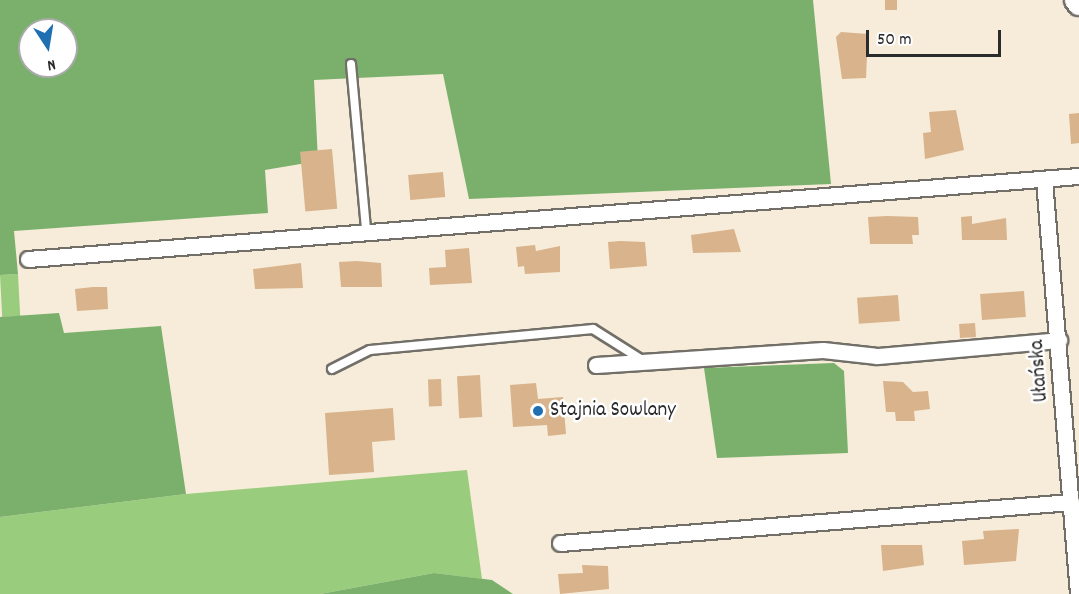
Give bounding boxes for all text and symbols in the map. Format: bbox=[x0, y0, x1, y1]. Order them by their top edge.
north arrow bbox=[18, 18, 78, 78]
scale bar bbox=[869, 18, 1004, 56]
text: 50 m bbox=[877, 28, 912, 53]
text: N bbox=[45, 52, 58, 76]
street label: Ułańska bbox=[1025, 339, 1055, 403]
place label: Stajnia Sowlany bbox=[550, 398, 676, 424]
marker: Stajnia Sowlany bbox=[531, 404, 545, 418]

